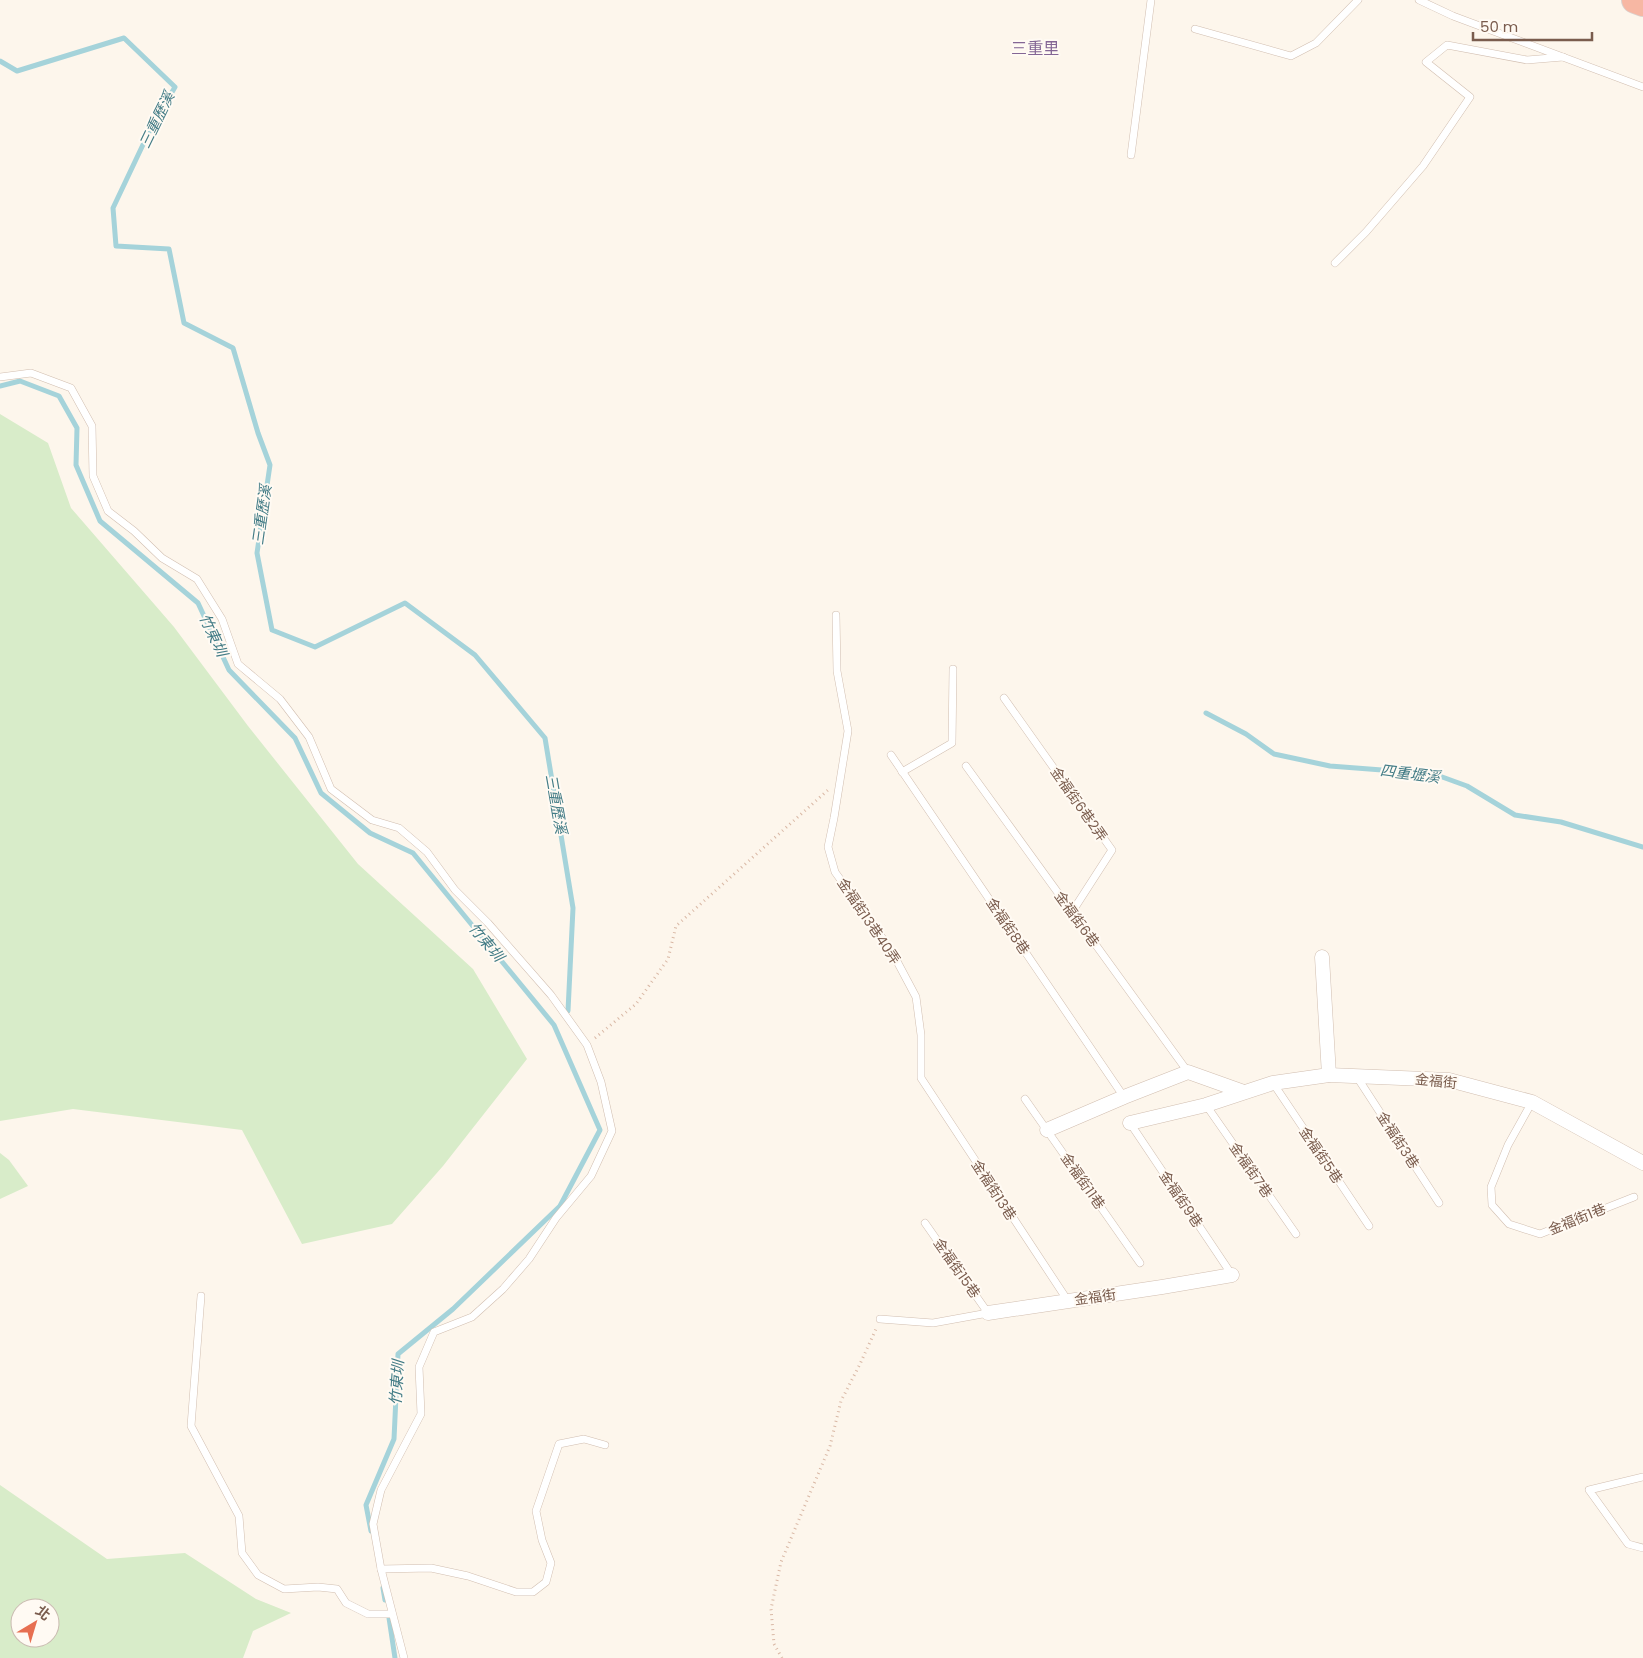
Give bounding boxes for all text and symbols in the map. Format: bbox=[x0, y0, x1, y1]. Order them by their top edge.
scale bar bbox=[1473, 10, 1592, 42]
text: 50 m bbox=[1480, 16, 1518, 37]
district label: 三重里 bbox=[1011, 37, 1059, 60]
water label: 三重歷溪 bbox=[134, 86, 180, 151]
water label: 三重歷溪 bbox=[247, 482, 276, 546]
water label: 竹東圳 bbox=[194, 610, 233, 661]
water label: 四重壢溪 bbox=[1379, 759, 1443, 788]
street label: 金福街6巷2弄 bbox=[1046, 763, 1112, 845]
water label: 三重歷溪 bbox=[541, 773, 572, 837]
street label: 金福街13巷40弄 bbox=[833, 874, 905, 968]
street label: 金福街6巷 bbox=[1050, 887, 1104, 951]
street label: 金福街8巷 bbox=[982, 894, 1034, 958]
water label: 竹東圳 bbox=[464, 918, 510, 967]
street label: 金福街 bbox=[1414, 1069, 1458, 1093]
street label: 金福街3巷 bbox=[1372, 1108, 1424, 1172]
street label: 金福街5巷 bbox=[1295, 1123, 1347, 1187]
street label: 金福街7巷 bbox=[1225, 1138, 1277, 1202]
street label: 金福街11巷 bbox=[1056, 1149, 1110, 1213]
street label: 金福街13巷 bbox=[967, 1156, 1021, 1224]
street label: 金福街9巷 bbox=[1155, 1167, 1207, 1231]
street label: 金福街1巷 bbox=[1545, 1198, 1609, 1240]
street label: 金福街15巷 bbox=[929, 1234, 985, 1302]
street label: 金福街 bbox=[1073, 1284, 1117, 1310]
water label: 竹東圳 bbox=[384, 1358, 409, 1406]
north arrow bbox=[10, 1598, 60, 1648]
text: 北 bbox=[31, 1601, 55, 1625]

